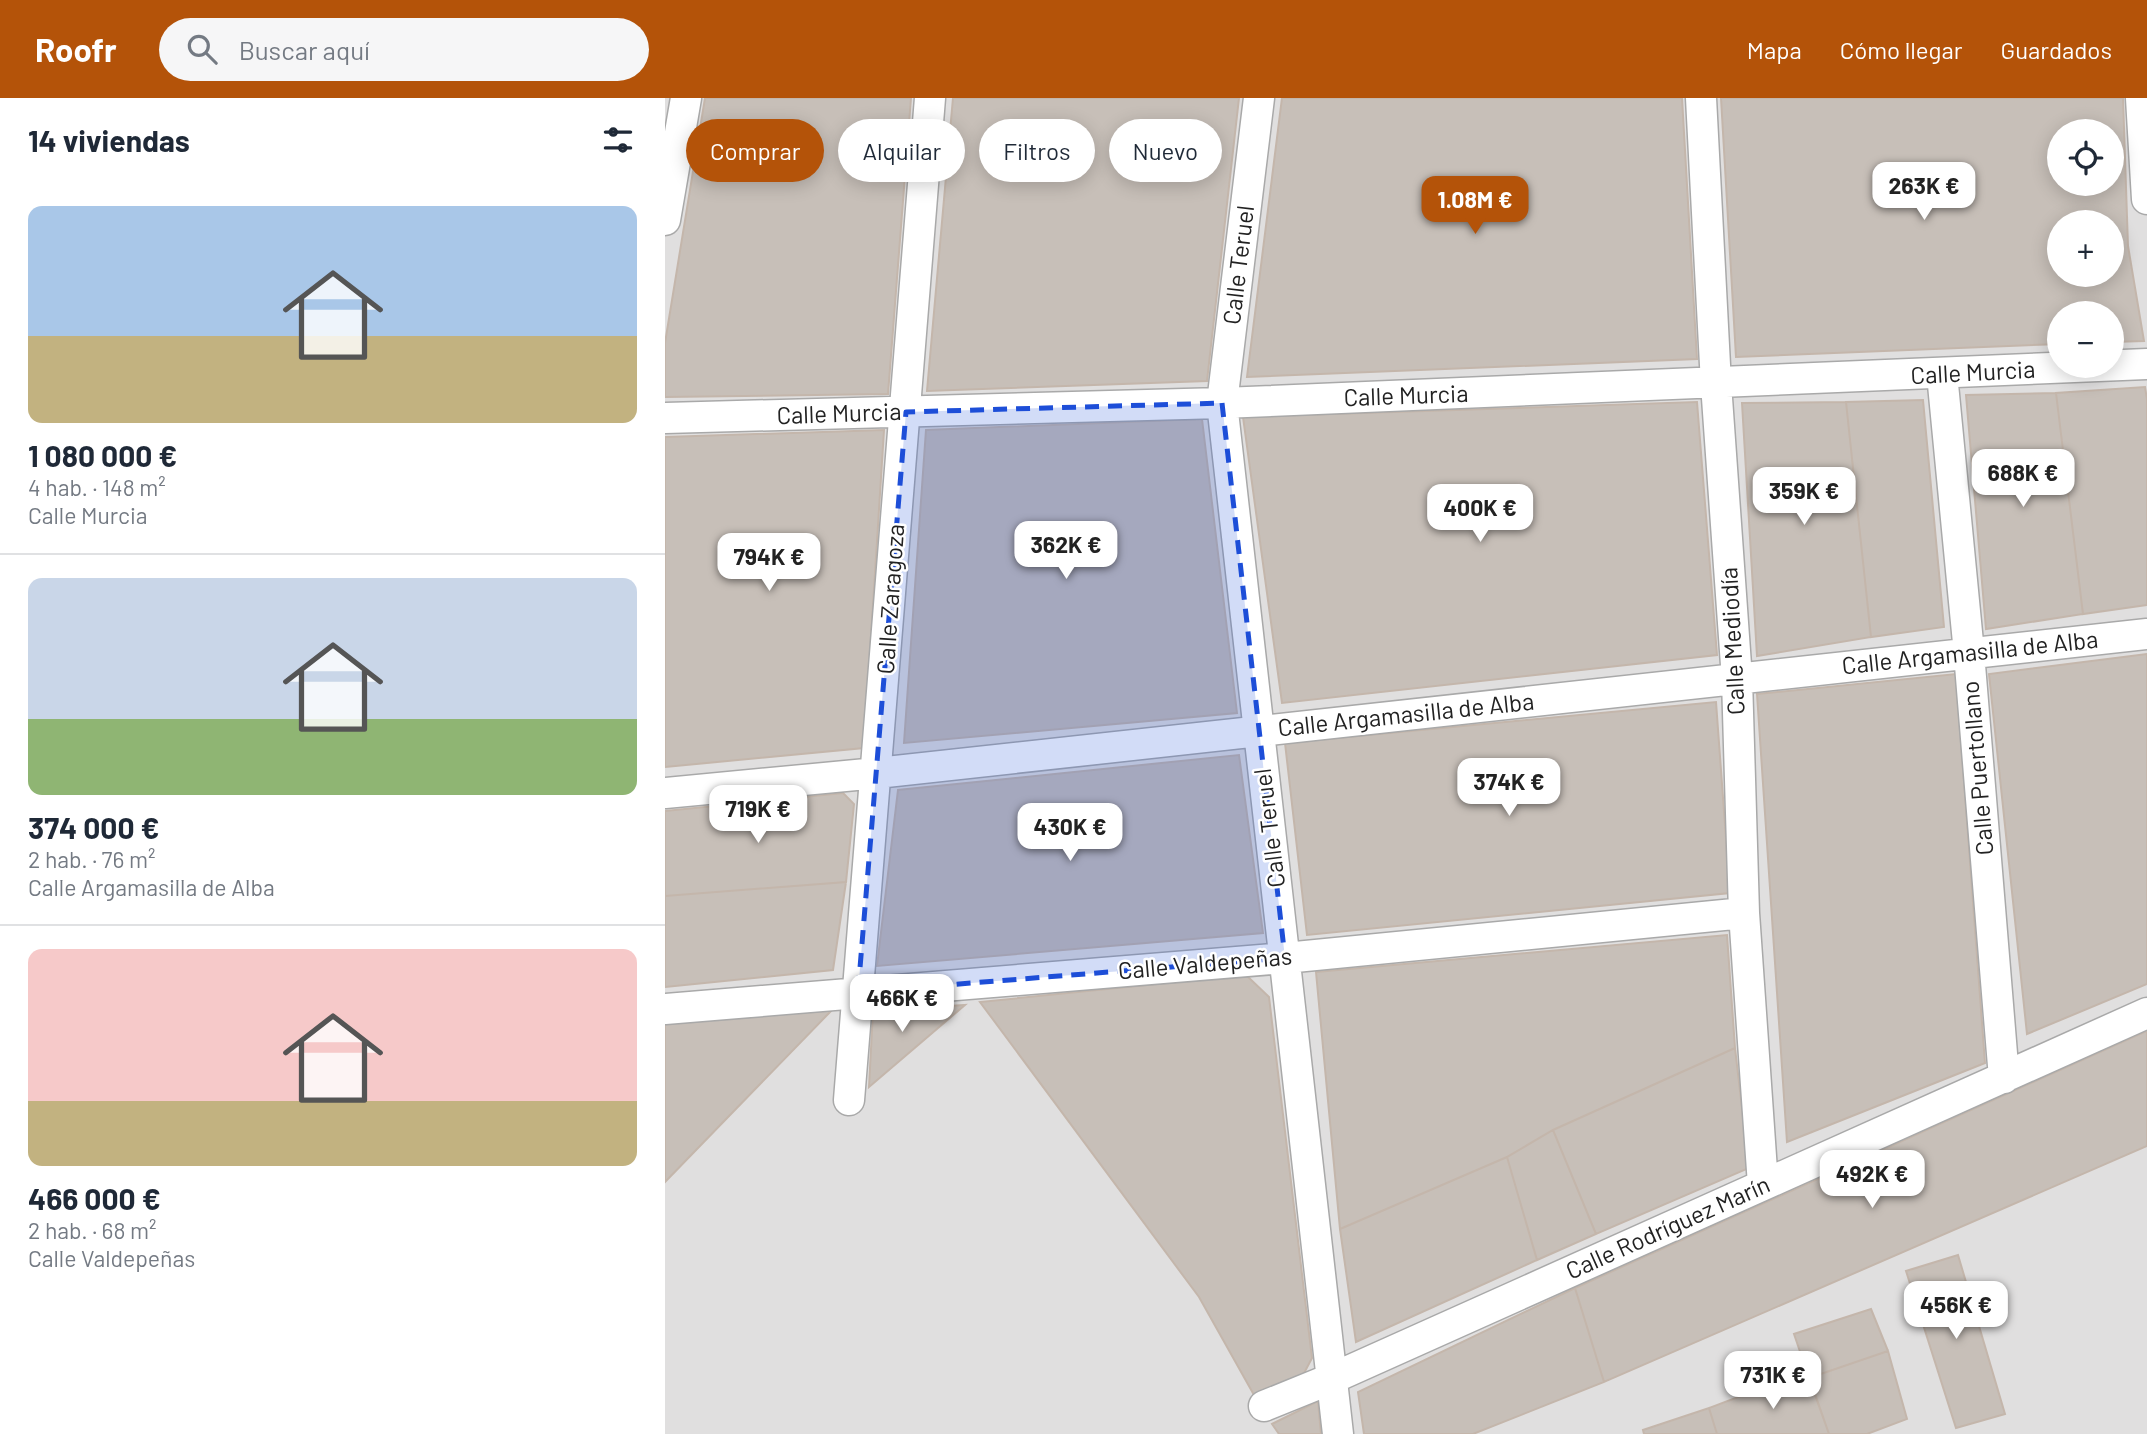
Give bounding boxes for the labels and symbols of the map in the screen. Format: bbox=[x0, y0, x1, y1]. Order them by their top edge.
pin: 263K € bbox=[1867, 162, 1981, 222]
pin: 1.08M € bbox=[1410, 176, 1540, 236]
street label: Calle Teruel bbox=[1216, 204, 1259, 326]
street label: Calle Murcia bbox=[1910, 354, 2036, 389]
street label: Calle Murcia bbox=[1343, 378, 1469, 411]
street label: Calle Murcia bbox=[776, 396, 902, 429]
pin: 688K € bbox=[1966, 450, 2080, 509]
pin: 359K € bbox=[1747, 468, 1861, 527]
pin: 400K € bbox=[1423, 484, 1537, 544]
pin: 362K € bbox=[1009, 522, 1123, 581]
street label: Calle Zaragoza bbox=[870, 523, 909, 675]
pin: 794K € bbox=[712, 533, 826, 593]
street label: Calle Mediodía bbox=[1713, 566, 1750, 716]
street label: Calle Argamasilla de Alba bbox=[1840, 624, 2099, 679]
street label: Calle Puertollano bbox=[1954, 680, 1999, 856]
street label: Calle Argamasilla de Alba bbox=[1276, 686, 1535, 741]
pin: 374K € bbox=[1452, 758, 1566, 818]
street label: Calle Teruel bbox=[1247, 767, 1290, 889]
pin: 719K € bbox=[701, 786, 815, 845]
pin: 430K € bbox=[1013, 804, 1127, 863]
street label: Calle Valdepeñas bbox=[1117, 940, 1293, 985]
pin: 466K € bbox=[845, 974, 959, 1034]
pin: 492K € bbox=[1815, 1150, 1929, 1210]
street label: Calle Rodríguez Marín bbox=[1561, 1169, 1774, 1285]
pin: 456K € bbox=[1899, 1282, 2013, 1341]
pin: 731K € bbox=[1716, 1352, 1830, 1411]

